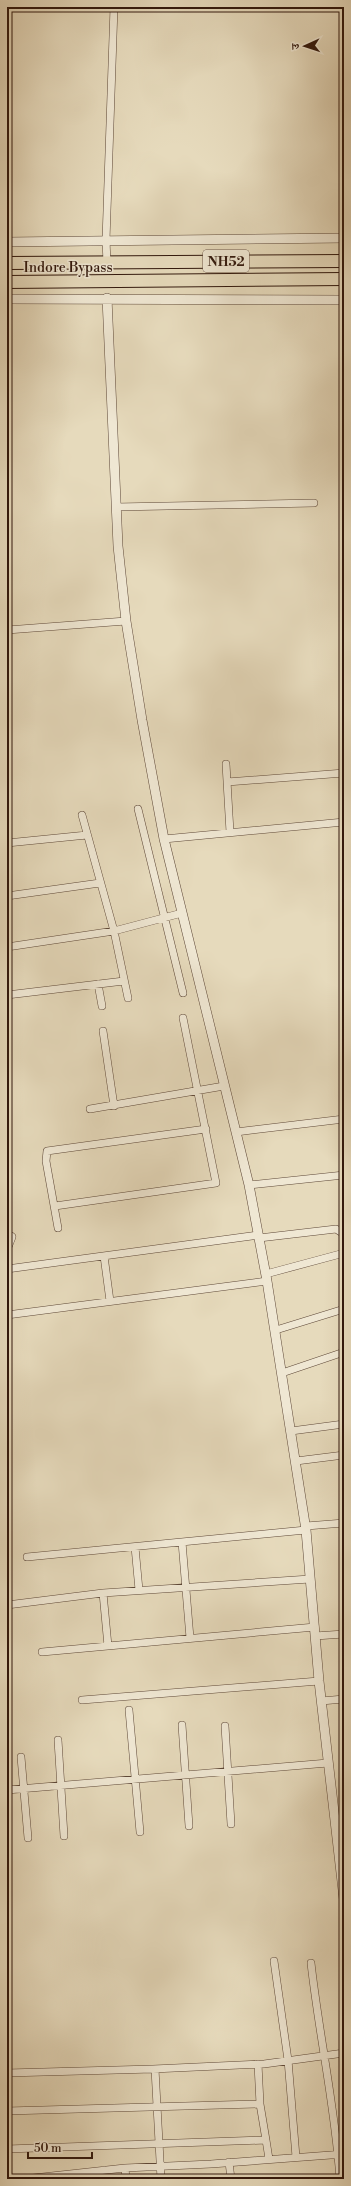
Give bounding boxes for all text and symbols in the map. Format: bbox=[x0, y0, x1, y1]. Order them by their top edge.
north arrow bbox=[285, 26, 325, 66]
text: उ bbox=[289, 42, 303, 51]
road number: NH52 bbox=[203, 250, 249, 272]
street label: Indore Bypass bbox=[23, 259, 113, 277]
scale bar bbox=[28, 2134, 92, 2160]
text: 50 m bbox=[34, 2141, 62, 2156]

